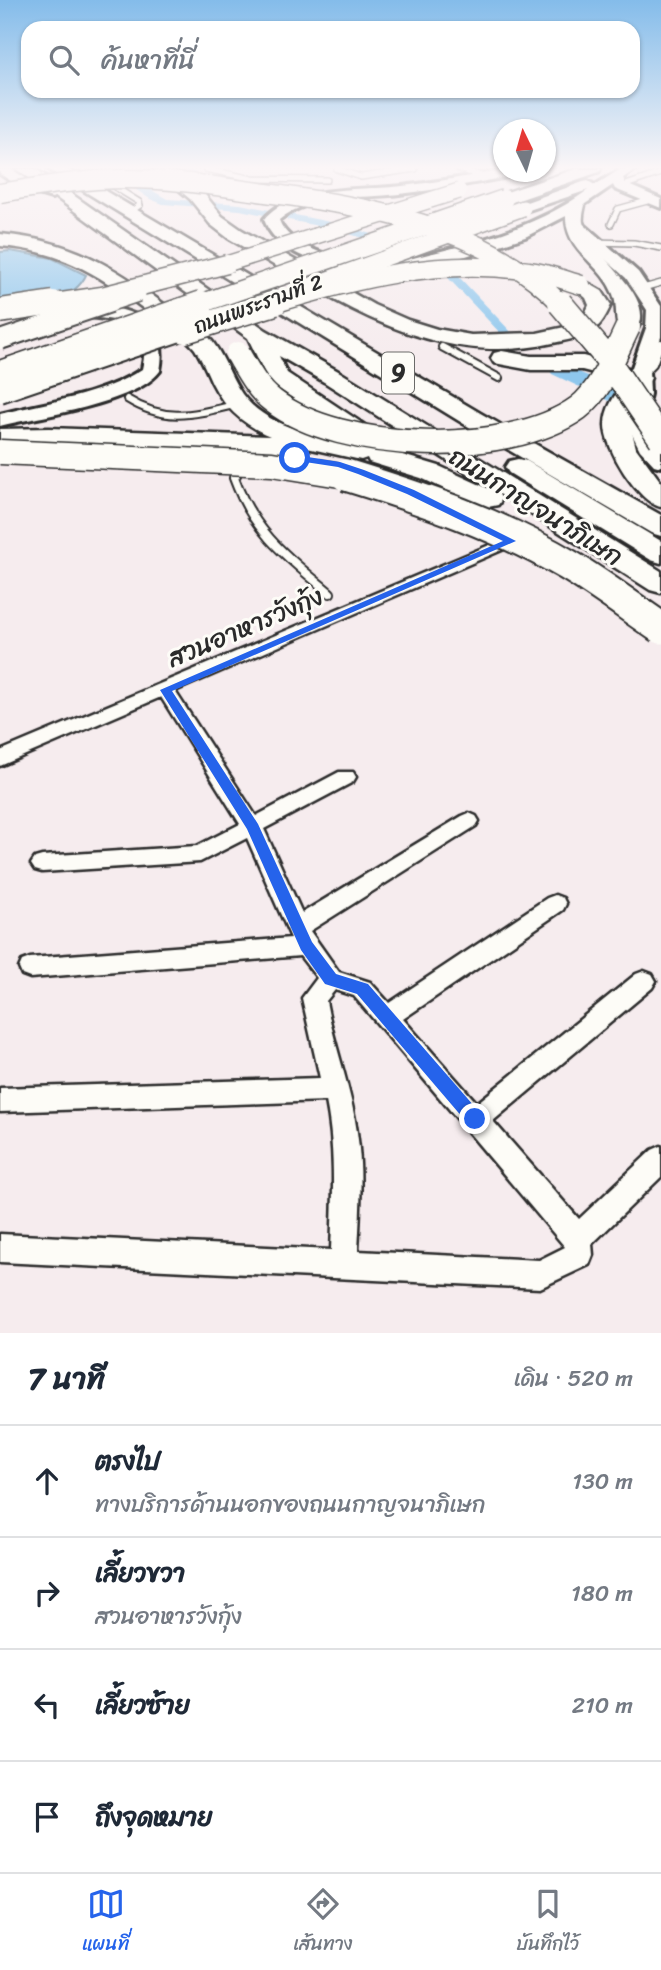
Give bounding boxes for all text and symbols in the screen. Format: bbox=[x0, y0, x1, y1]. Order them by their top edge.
search box bbox=[21, 21, 640, 98]
text: ค้นหาที่นี่ bbox=[101, 37, 195, 83]
icon: search bbox=[45, 41, 83, 79]
north arrow bbox=[493, 119, 556, 182]
street label: ถนนพระรามที่ 2 bbox=[188, 263, 328, 345]
road number: 9 bbox=[382, 352, 414, 394]
street label: ถนนกาญจนาภิเษก bbox=[439, 434, 633, 578]
route start bbox=[279, 442, 310, 473]
street label: สวนอาหารวังกุ้ง bbox=[159, 573, 330, 681]
route end bbox=[459, 1103, 490, 1134]
text: 7 นาที bbox=[28, 1352, 105, 1406]
text: เดิน · 520 m bbox=[514, 1358, 633, 1399]
text: ตรงไป bbox=[95, 1438, 160, 1484]
text: 130 m bbox=[572, 1461, 633, 1502]
icon: ahead bbox=[28, 1462, 66, 1500]
text: ทางบริการด้านนอกของถนนกาญจนาภิเษก bbox=[95, 1484, 485, 1525]
text: เลี้ยวขวา bbox=[95, 1550, 185, 1596]
text: 180 m bbox=[571, 1573, 633, 1614]
icon: right bbox=[28, 1574, 66, 1612]
text: สวนอาหารวังกุ้ง bbox=[95, 1596, 242, 1637]
text: เลี้ยวซ้าย bbox=[95, 1682, 190, 1728]
text: 210 m bbox=[572, 1685, 633, 1726]
icon: left bbox=[28, 1686, 66, 1724]
text: ถึงจุดหมาย bbox=[95, 1794, 212, 1840]
icon: arrive bbox=[28, 1798, 66, 1836]
tab: แผนที่ bbox=[82, 1885, 129, 1960]
tab: เส้นทาง bbox=[293, 1885, 353, 1960]
tab: บันทึกไว้ bbox=[516, 1885, 579, 1960]

